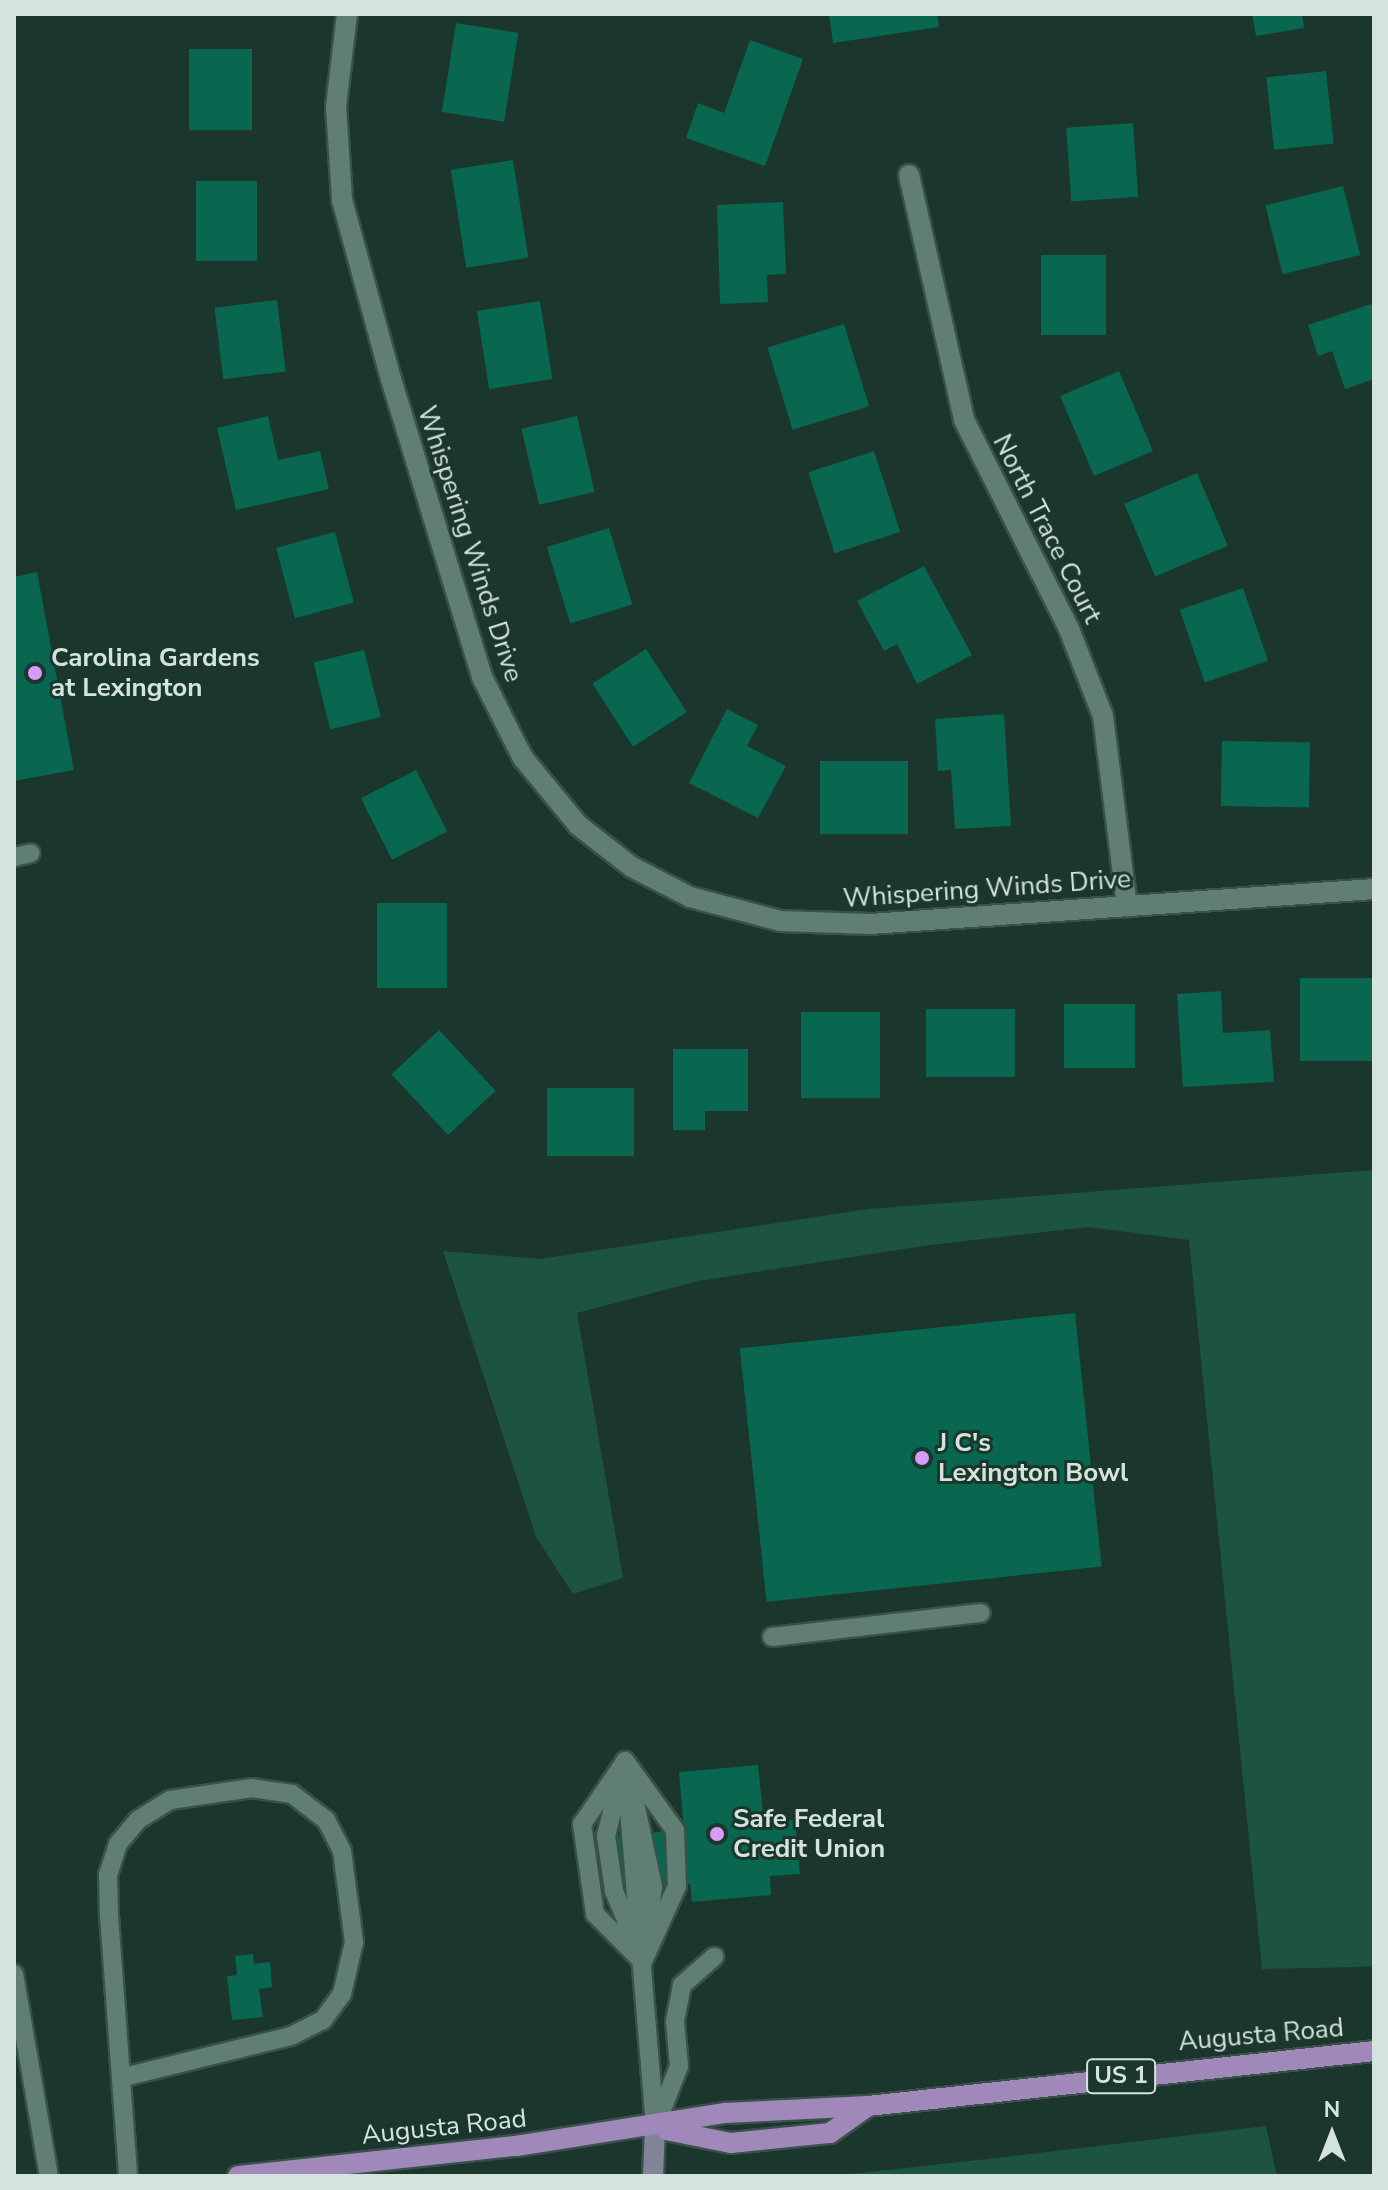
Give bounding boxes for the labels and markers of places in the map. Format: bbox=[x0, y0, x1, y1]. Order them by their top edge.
place label: Carolina Gardens at Lexington bbox=[51, 642, 260, 704]
marker: Carolina Gardens at Lexington bbox=[26, 664, 44, 682]
place label: J C's Lexington Bowl bbox=[938, 1427, 1128, 1488]
marker: J C's Lexington Bowl bbox=[913, 1449, 931, 1467]
place label: Safe Federal Credit Union bbox=[733, 1803, 885, 1864]
marker: Safe Federal Credit Union bbox=[708, 1825, 726, 1843]

